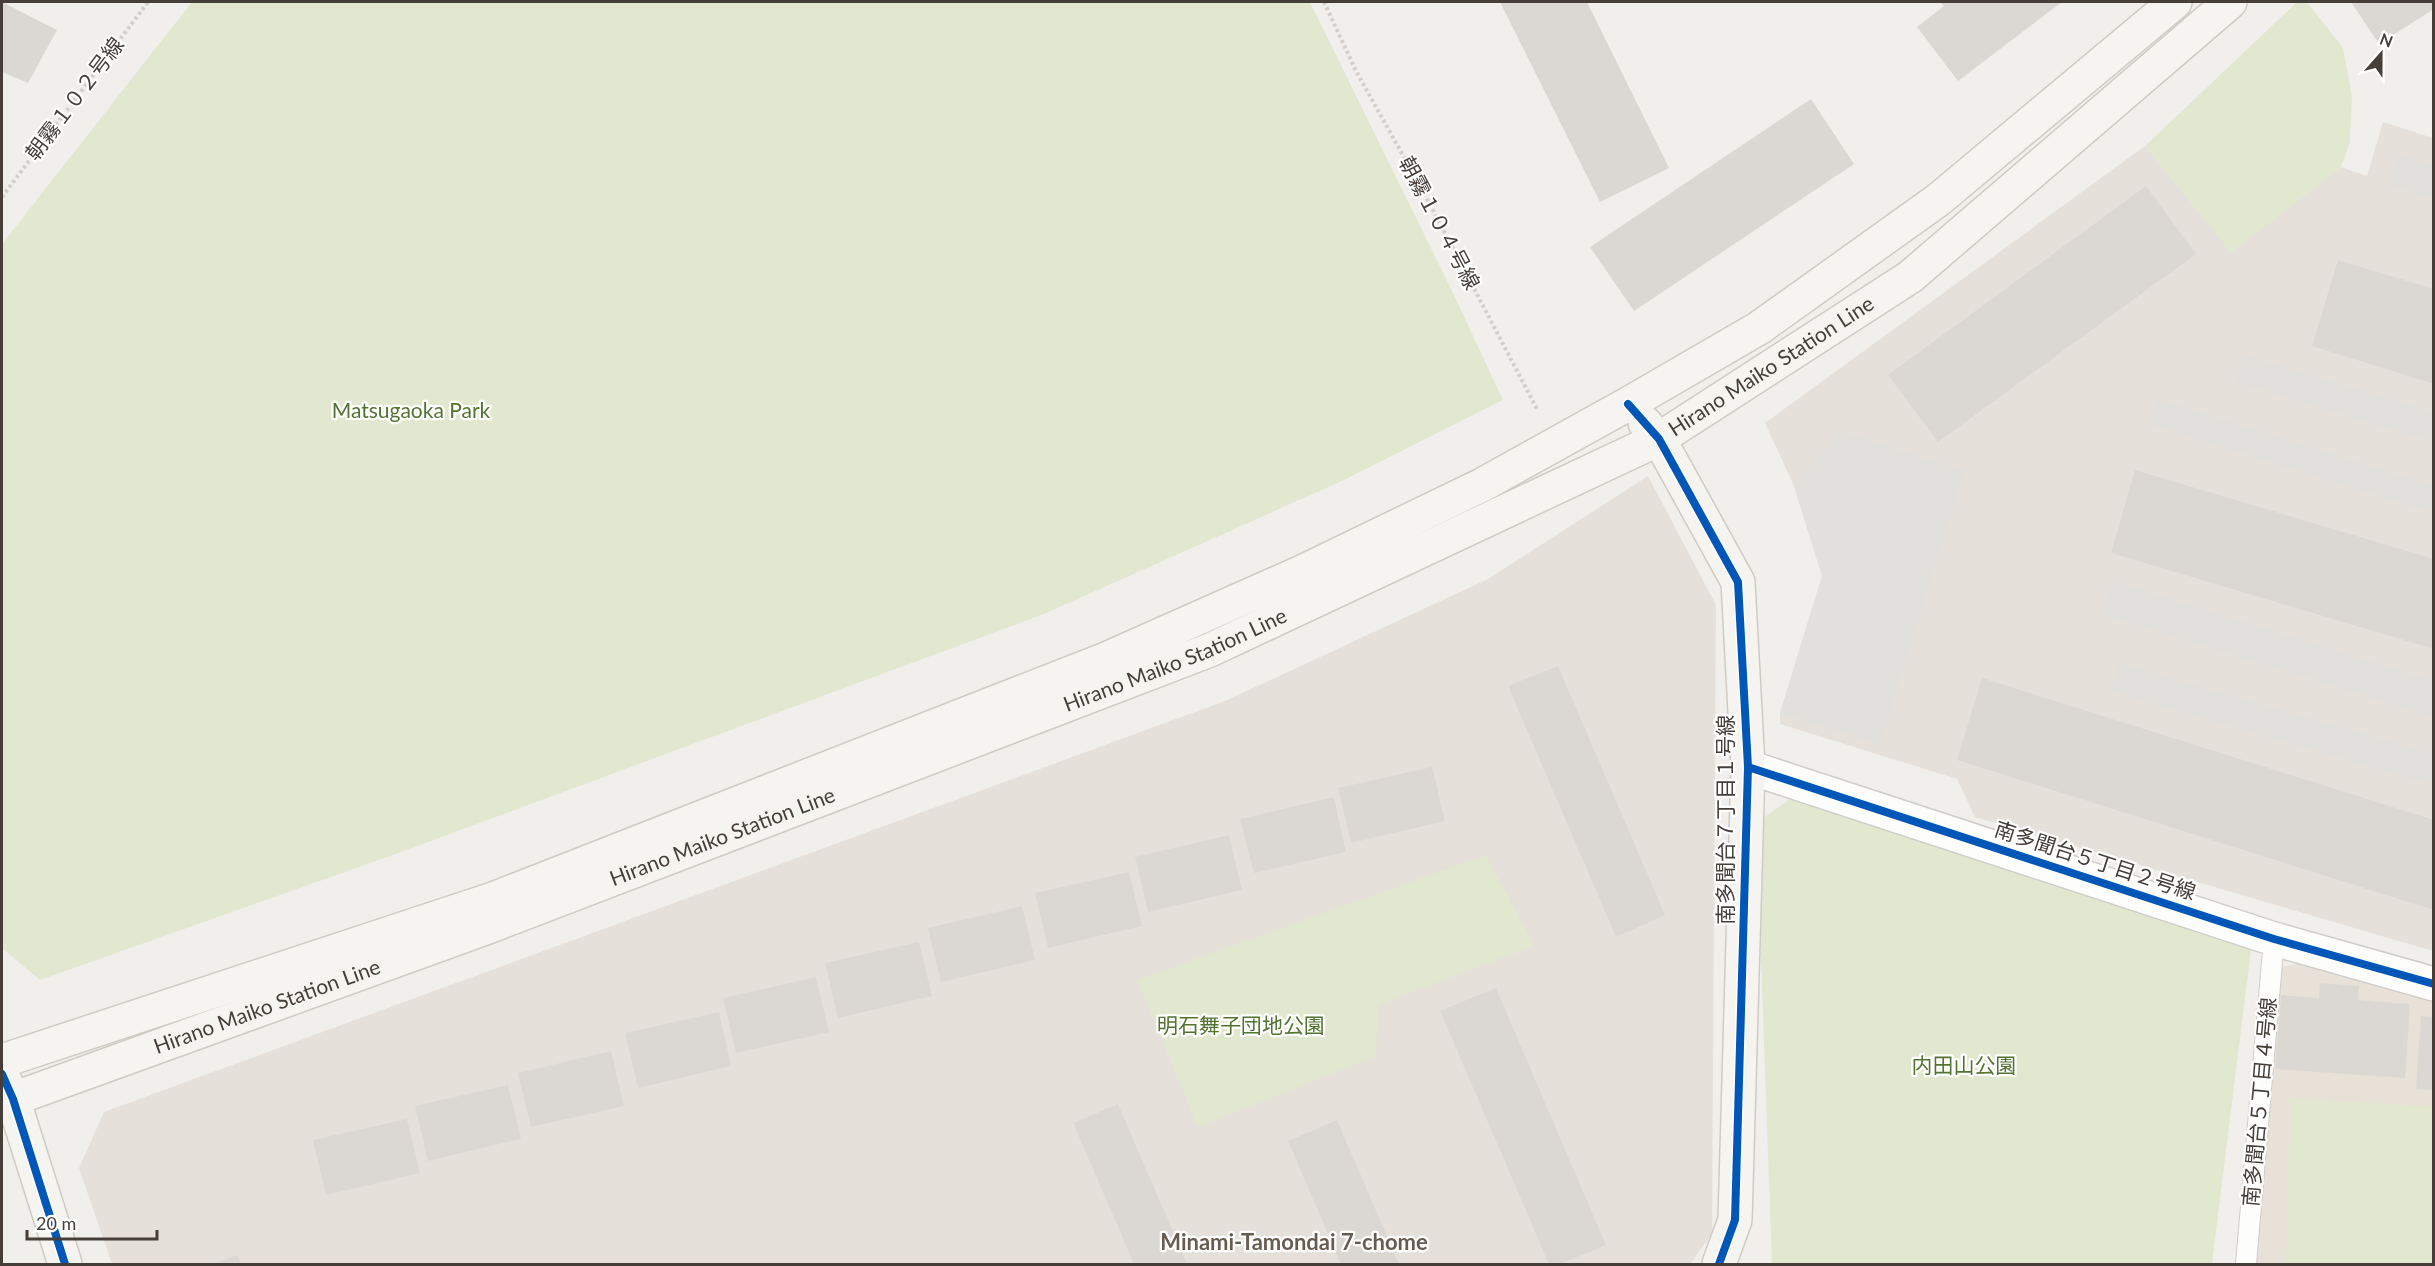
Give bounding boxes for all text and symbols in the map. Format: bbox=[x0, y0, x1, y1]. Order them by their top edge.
north arrow bbox=[2351, 24, 2411, 84]
text: N bbox=[2377, 28, 2396, 51]
street label: 朝霧１０２号線 bbox=[20, 32, 128, 164]
street label: 朝霧１０４号線 bbox=[1395, 152, 1486, 293]
street label: Hirano Maiko Station Line bbox=[1663, 290, 1878, 441]
park label: Matsugaoka Park bbox=[332, 397, 491, 422]
street label: Hirano Maiko Station Line bbox=[1059, 602, 1290, 716]
street label: 南多聞台７丁目１号線 bbox=[1712, 715, 1737, 925]
street label: Hirano Maiko Station Line bbox=[606, 781, 838, 890]
street label: 南多聞台５丁目２号線 bbox=[1992, 815, 2199, 904]
street label: Hirano Maiko Station Line bbox=[150, 953, 383, 1058]
street label: 南多聞台５丁目４号線 bbox=[2237, 996, 2280, 1208]
park label: 明石舞子団地公園 bbox=[1157, 1012, 1325, 1037]
park label: 内田山公園 bbox=[1912, 1052, 2017, 1077]
scale bar bbox=[27, 1203, 158, 1241]
text: 20 m bbox=[36, 1212, 76, 1234]
district label: Minami-Tamondai 7-chome bbox=[1160, 1228, 1428, 1255]

